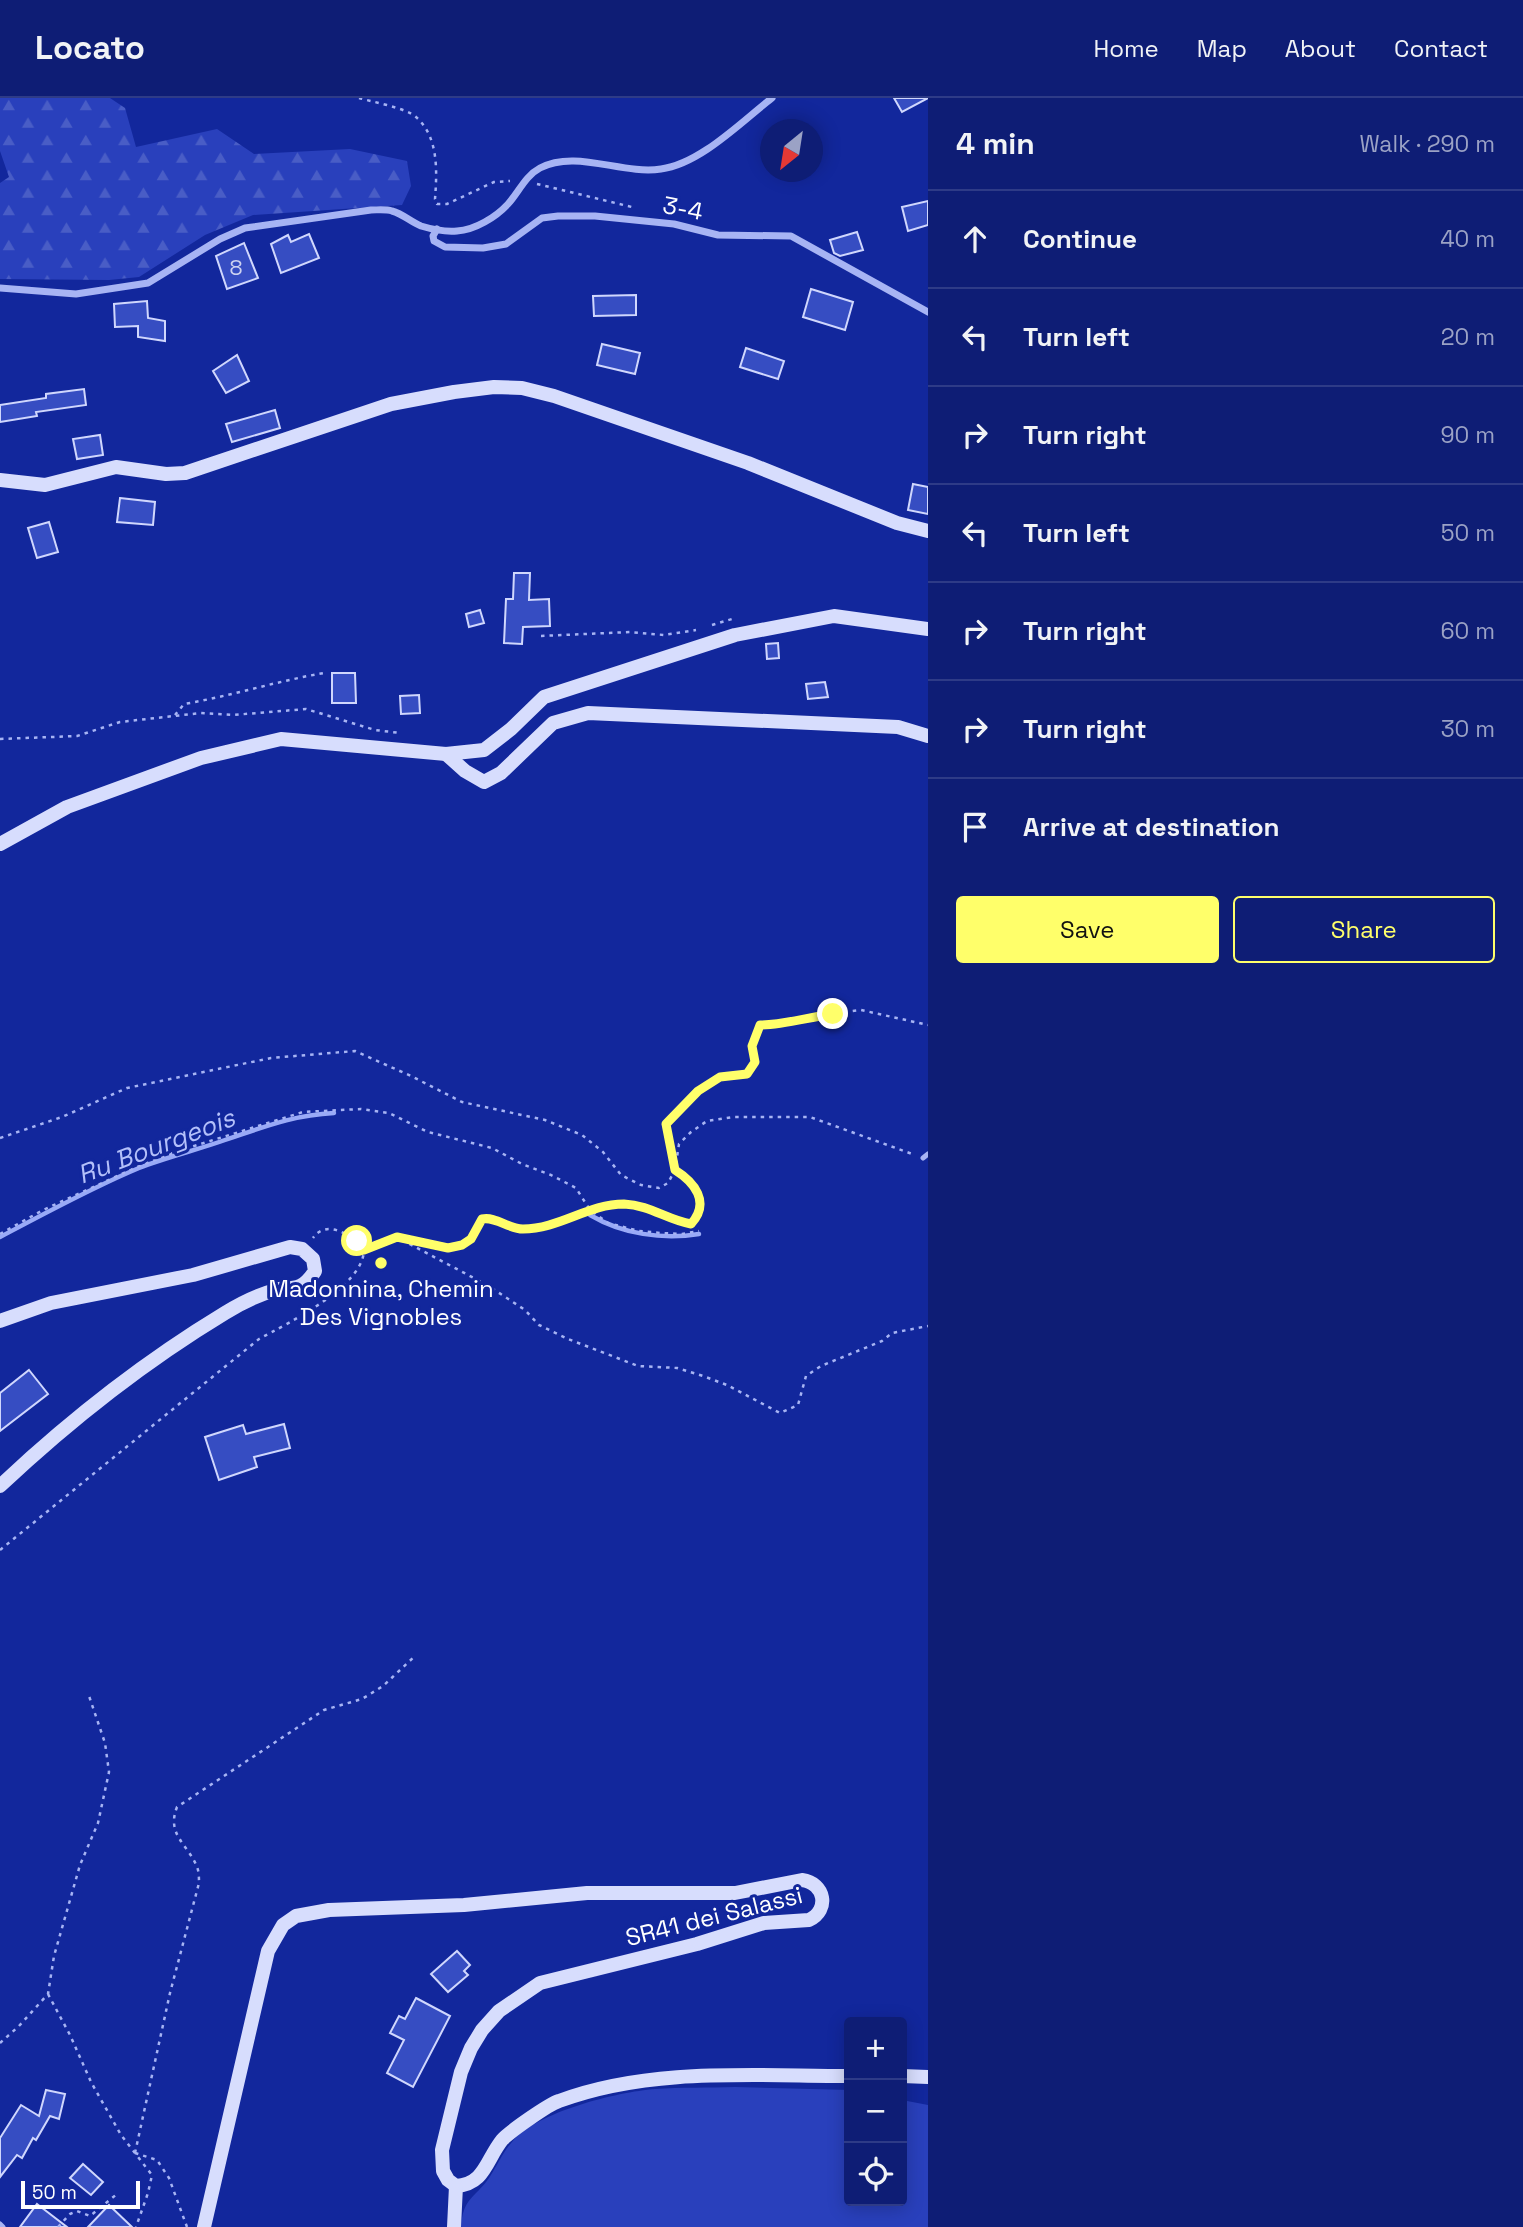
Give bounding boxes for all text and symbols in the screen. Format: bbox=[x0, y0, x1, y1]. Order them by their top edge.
text: Locato bbox=[35, 27, 145, 69]
text: Home bbox=[1093, 33, 1159, 64]
text: Map bbox=[1197, 33, 1247, 64]
text: About bbox=[1285, 33, 1356, 64]
text: Contact bbox=[1394, 33, 1488, 64]
north arrow bbox=[760, 119, 823, 182]
text: 4 min bbox=[956, 124, 1035, 163]
text: Walk · 290 m bbox=[1359, 129, 1495, 159]
street label: 3-4 bbox=[660, 189, 706, 227]
icon: ahead bbox=[956, 220, 994, 258]
text: Continue bbox=[1023, 222, 1137, 256]
text: 40 m bbox=[1440, 224, 1495, 254]
house number: 8 bbox=[229, 254, 243, 281]
icon: left bbox=[956, 318, 994, 356]
text: Turn left bbox=[1023, 320, 1130, 354]
text: 20 m bbox=[1441, 322, 1495, 352]
icon: right bbox=[956, 416, 994, 454]
text: Turn right bbox=[1023, 418, 1147, 452]
text: 90 m bbox=[1440, 420, 1495, 450]
icon: left bbox=[956, 514, 994, 552]
text: Turn left bbox=[1023, 516, 1130, 550]
text: 50 m bbox=[1441, 518, 1495, 548]
icon: right bbox=[956, 612, 994, 650]
text: Turn right bbox=[1023, 614, 1147, 648]
text: 60 m bbox=[1440, 616, 1495, 646]
icon: right bbox=[956, 710, 994, 748]
text: Turn right bbox=[1023, 712, 1147, 746]
text: 30 m bbox=[1441, 714, 1495, 744]
icon: arrive bbox=[956, 808, 994, 846]
text: Arrive at destination bbox=[1023, 810, 1280, 844]
button: Save bbox=[956, 896, 1219, 963]
button: Share bbox=[1233, 896, 1495, 963]
route end bbox=[817, 998, 848, 1029]
water label: Ru Bourgeois bbox=[73, 1100, 241, 1192]
route start bbox=[341, 1225, 372, 1256]
marker: Madonnina, Chemin Des Vignobles bbox=[373, 1255, 389, 1271]
place label: Madonnina, Chemin Des Vignobles bbox=[268, 1273, 494, 1332]
street label: SR41 dei Salassi bbox=[622, 1879, 806, 1953]
map controls bbox=[844, 2017, 907, 2206]
button: + bbox=[844, 2017, 907, 2080]
button: − bbox=[844, 2080, 907, 2143]
button: locate bbox=[844, 2143, 907, 2206]
scale bar bbox=[21, 2178, 140, 2210]
text: 50 m bbox=[32, 2180, 77, 2205]

